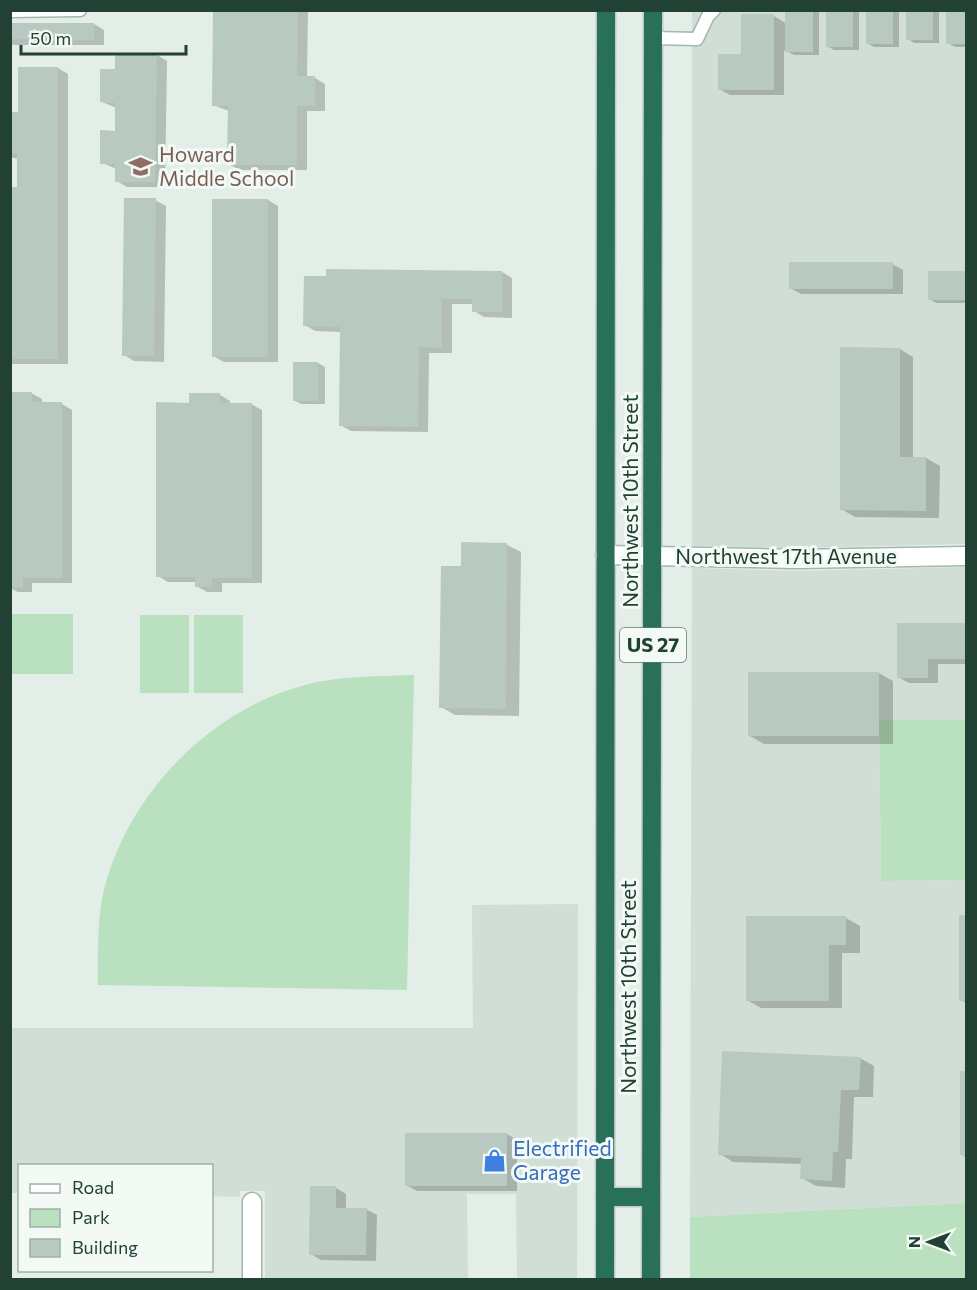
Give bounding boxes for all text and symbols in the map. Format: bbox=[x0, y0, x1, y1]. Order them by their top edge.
scale bar bbox=[21, 18, 186, 56]
text: 50 m bbox=[30, 27, 71, 49]
place label: Howard Middle School bbox=[159, 141, 294, 190]
school or university icon: Howard Middle School bbox=[128, 154, 154, 180]
street label: Northwest 10th Street bbox=[617, 394, 642, 608]
street label: Northwest 17th Avenue bbox=[675, 543, 897, 568]
road number: US 27 bbox=[620, 628, 686, 662]
street label: Northwest 10th Street bbox=[615, 880, 640, 1094]
place label: Electrified Garage bbox=[513, 1135, 612, 1184]
shop icon: Electrified Garage bbox=[482, 1148, 508, 1174]
legend bbox=[18, 1164, 213, 1272]
text: Road bbox=[72, 1176, 114, 1198]
text: Park bbox=[72, 1206, 110, 1228]
north arrow bbox=[899, 1212, 959, 1272]
text: Building bbox=[72, 1236, 138, 1258]
text: N bbox=[904, 1236, 923, 1248]

